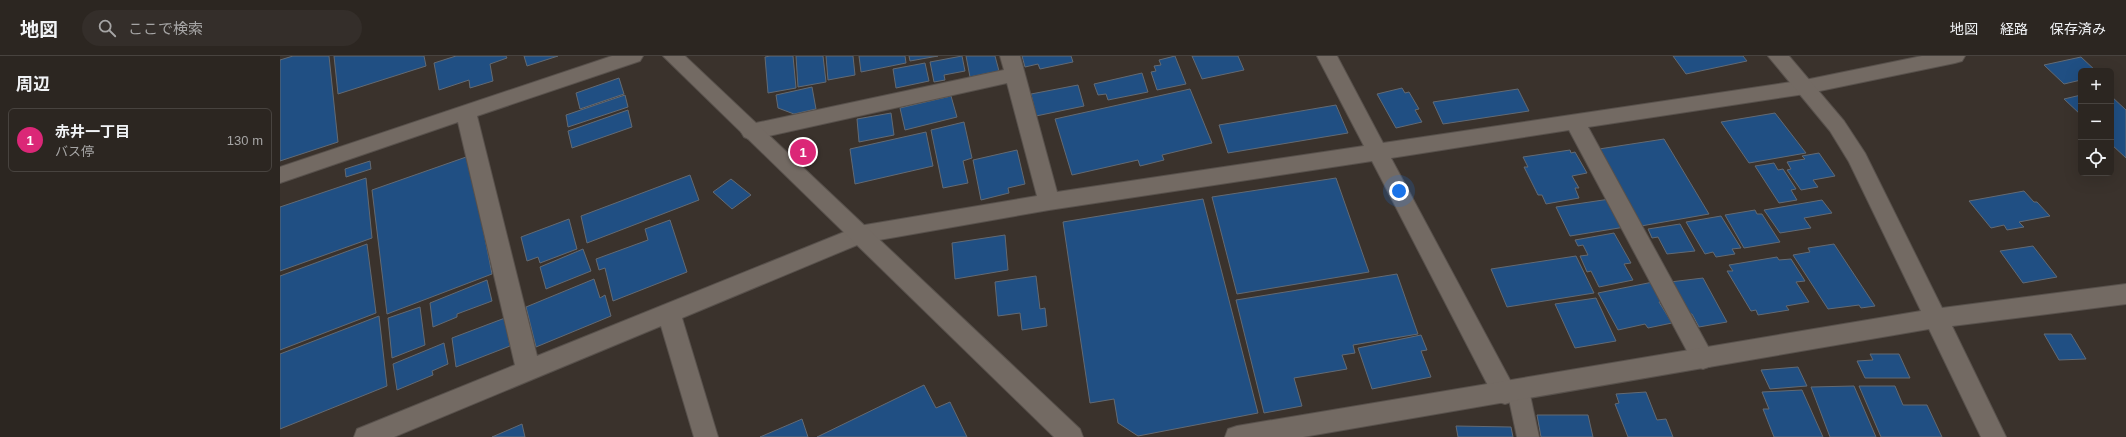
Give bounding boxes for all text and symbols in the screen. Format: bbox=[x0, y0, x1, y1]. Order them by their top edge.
search box bbox=[82, 10, 362, 46]
icon: search bbox=[96, 17, 118, 39]
text: 地図 bbox=[20, 19, 58, 40]
text: ここで検索 bbox=[128, 20, 203, 37]
text: 地図 bbox=[1950, 21, 1978, 37]
text: 経路 bbox=[2000, 21, 2028, 37]
text: 保存済み bbox=[2050, 21, 2106, 37]
map controls bbox=[2078, 68, 2114, 176]
button: + bbox=[2078, 68, 2114, 104]
text: 周辺 bbox=[16, 75, 50, 94]
button: − bbox=[2078, 104, 2114, 140]
text: 赤井一丁目 bbox=[55, 123, 130, 140]
text: 1 bbox=[26, 133, 34, 148]
text: 130 m bbox=[227, 133, 263, 148]
pin: 1 bbox=[790, 137, 816, 167]
button: locate bbox=[2078, 140, 2114, 176]
text: バス停 bbox=[55, 144, 94, 159]
your location bbox=[1389, 181, 1409, 201]

